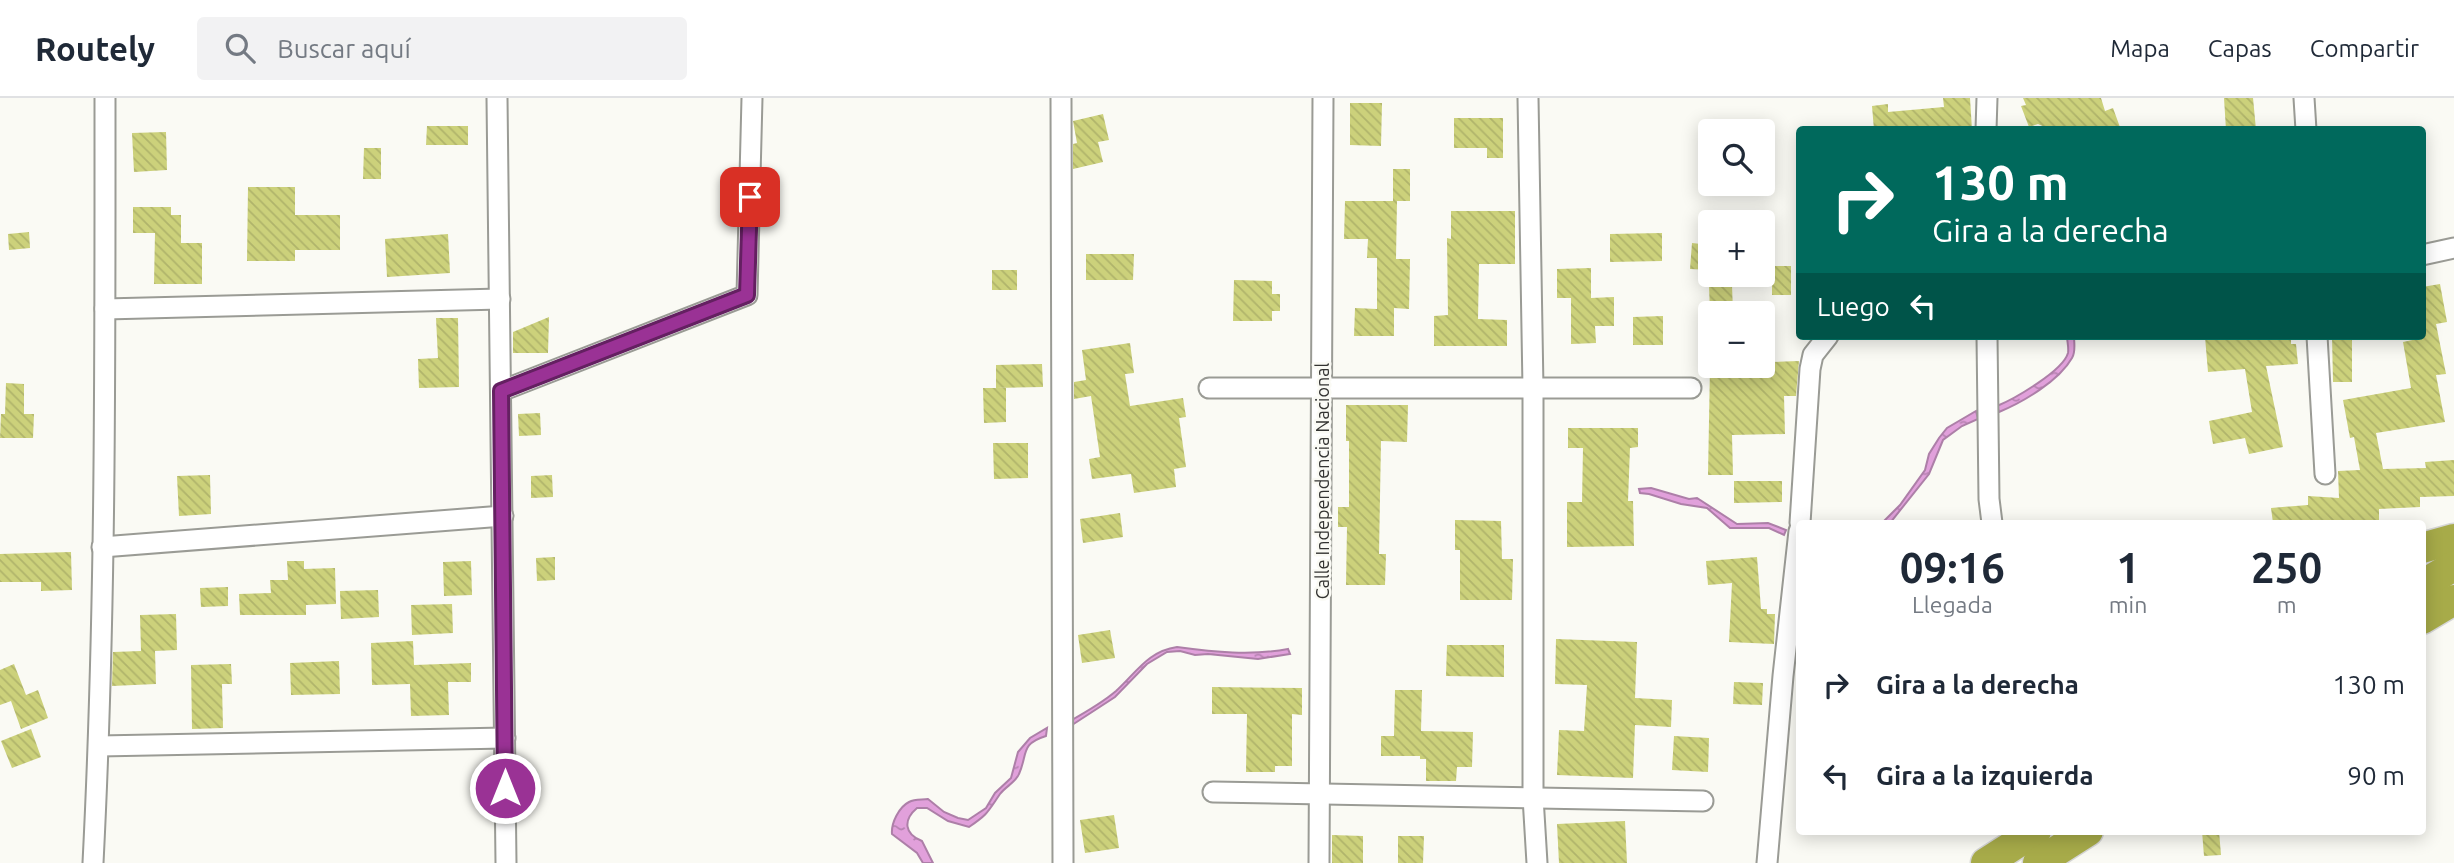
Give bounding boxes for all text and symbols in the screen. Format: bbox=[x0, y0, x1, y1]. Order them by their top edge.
search box bbox=[197, 17, 687, 80]
icon: search bbox=[221, 29, 259, 67]
text: Routely bbox=[35, 30, 155, 67]
text: Buscar aquí bbox=[277, 34, 411, 63]
text: Mapa bbox=[2110, 35, 2170, 62]
text: Capas bbox=[2208, 35, 2272, 62]
text: Compartir bbox=[2310, 35, 2419, 62]
map controls bbox=[1698, 119, 1775, 378]
button: search bbox=[1698, 119, 1775, 196]
icon: right bbox=[1817, 154, 1908, 245]
text: 130 m bbox=[1932, 154, 2069, 209]
pin bbox=[720, 167, 780, 227]
icon: arrive bbox=[731, 178, 769, 216]
button: + bbox=[1698, 210, 1775, 287]
text: Gira a la derecha bbox=[1932, 212, 2169, 248]
icon: left bbox=[1904, 287, 1942, 325]
text: Luego bbox=[1817, 292, 1890, 321]
button: − bbox=[1698, 301, 1775, 378]
street label: Calle Independencia Nacional bbox=[1312, 363, 1332, 599]
text: 09:16 bbox=[1900, 544, 2005, 591]
text: 1 bbox=[2116, 544, 2140, 591]
text: 250 bbox=[2251, 544, 2322, 591]
text: Llegada bbox=[1912, 592, 1993, 617]
text: min bbox=[2109, 592, 2147, 617]
text: m bbox=[2277, 592, 2297, 617]
icon: right bbox=[1817, 666, 1855, 704]
text: Gira a la derecha bbox=[1876, 670, 2079, 699]
text: 130 m bbox=[2333, 670, 2405, 699]
position arrow bbox=[468, 751, 542, 825]
icon: left bbox=[1817, 757, 1855, 795]
text: Gira a la izquierda bbox=[1876, 761, 2094, 790]
text: 90 m bbox=[2347, 761, 2405, 790]

